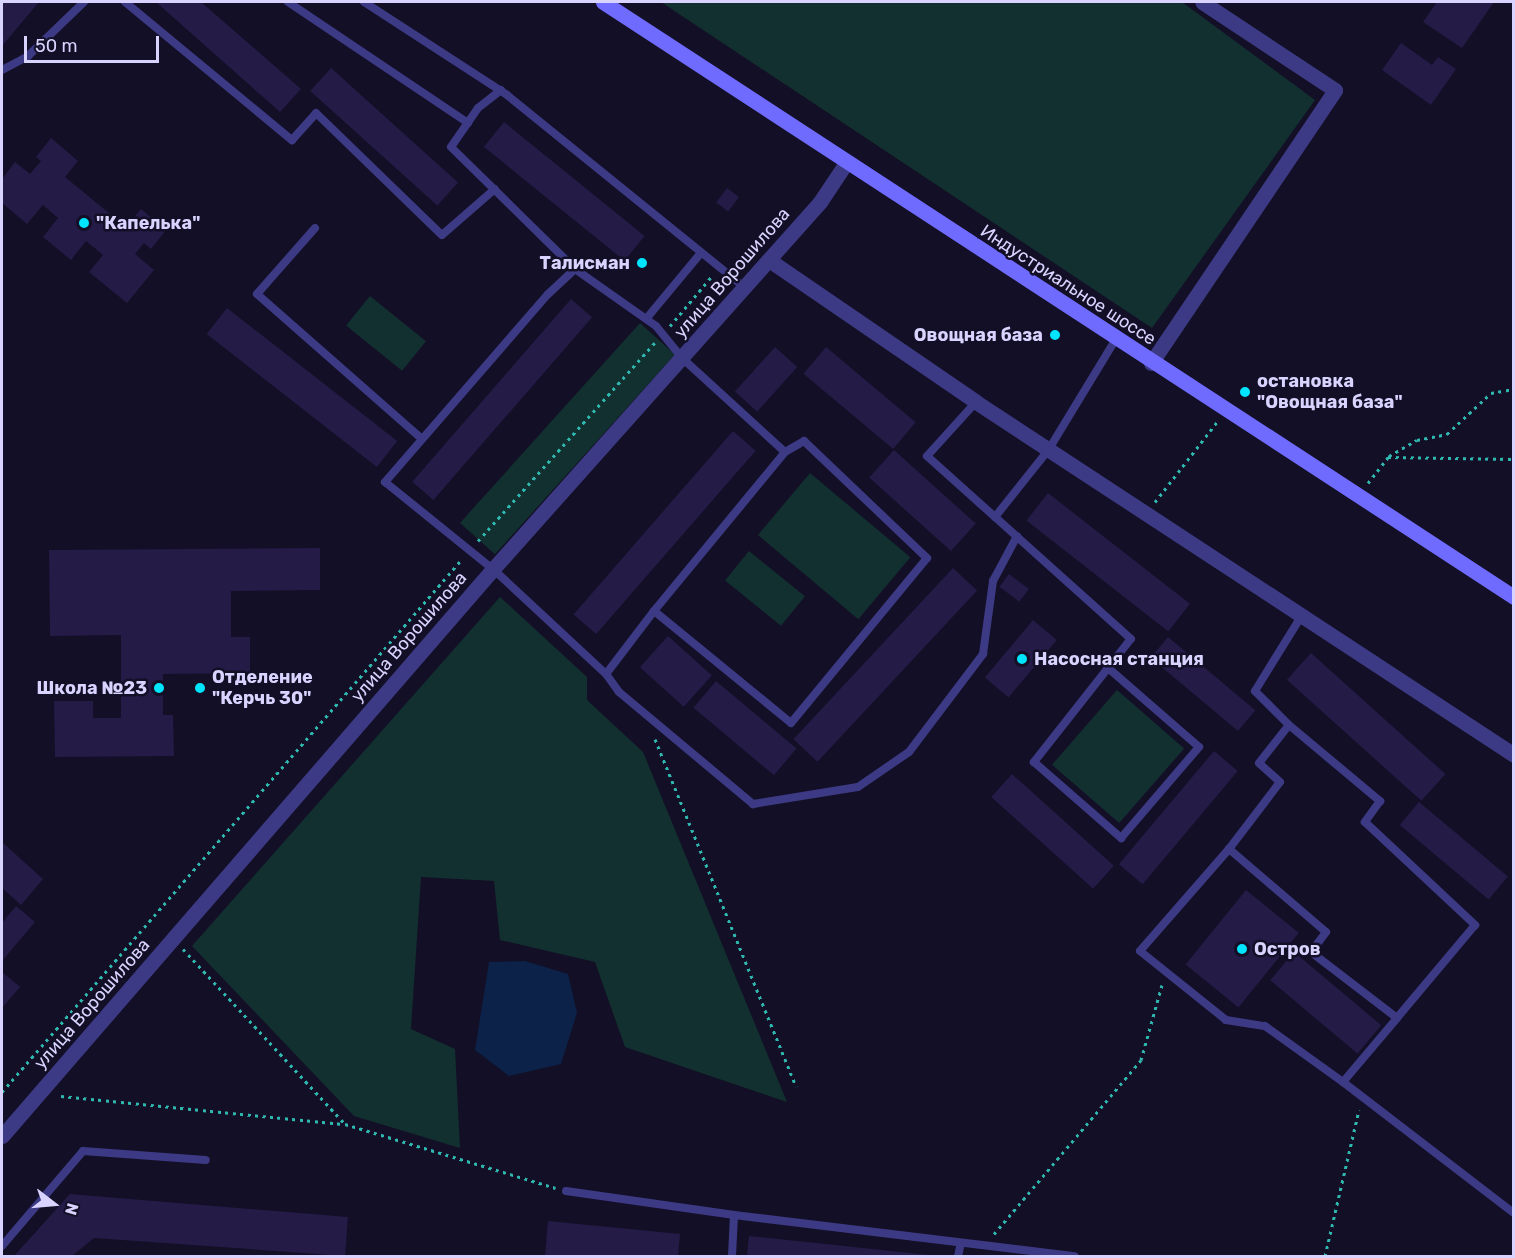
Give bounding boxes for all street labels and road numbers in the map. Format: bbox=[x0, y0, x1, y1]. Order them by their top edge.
street label: улица Ворошилова bbox=[670, 203, 794, 343]
street label: Индустриальное шоссе bbox=[976, 220, 1160, 350]
street label: улица Ворошилова bbox=[347, 567, 471, 707]
street label: улица Ворошилова bbox=[30, 934, 154, 1074]

